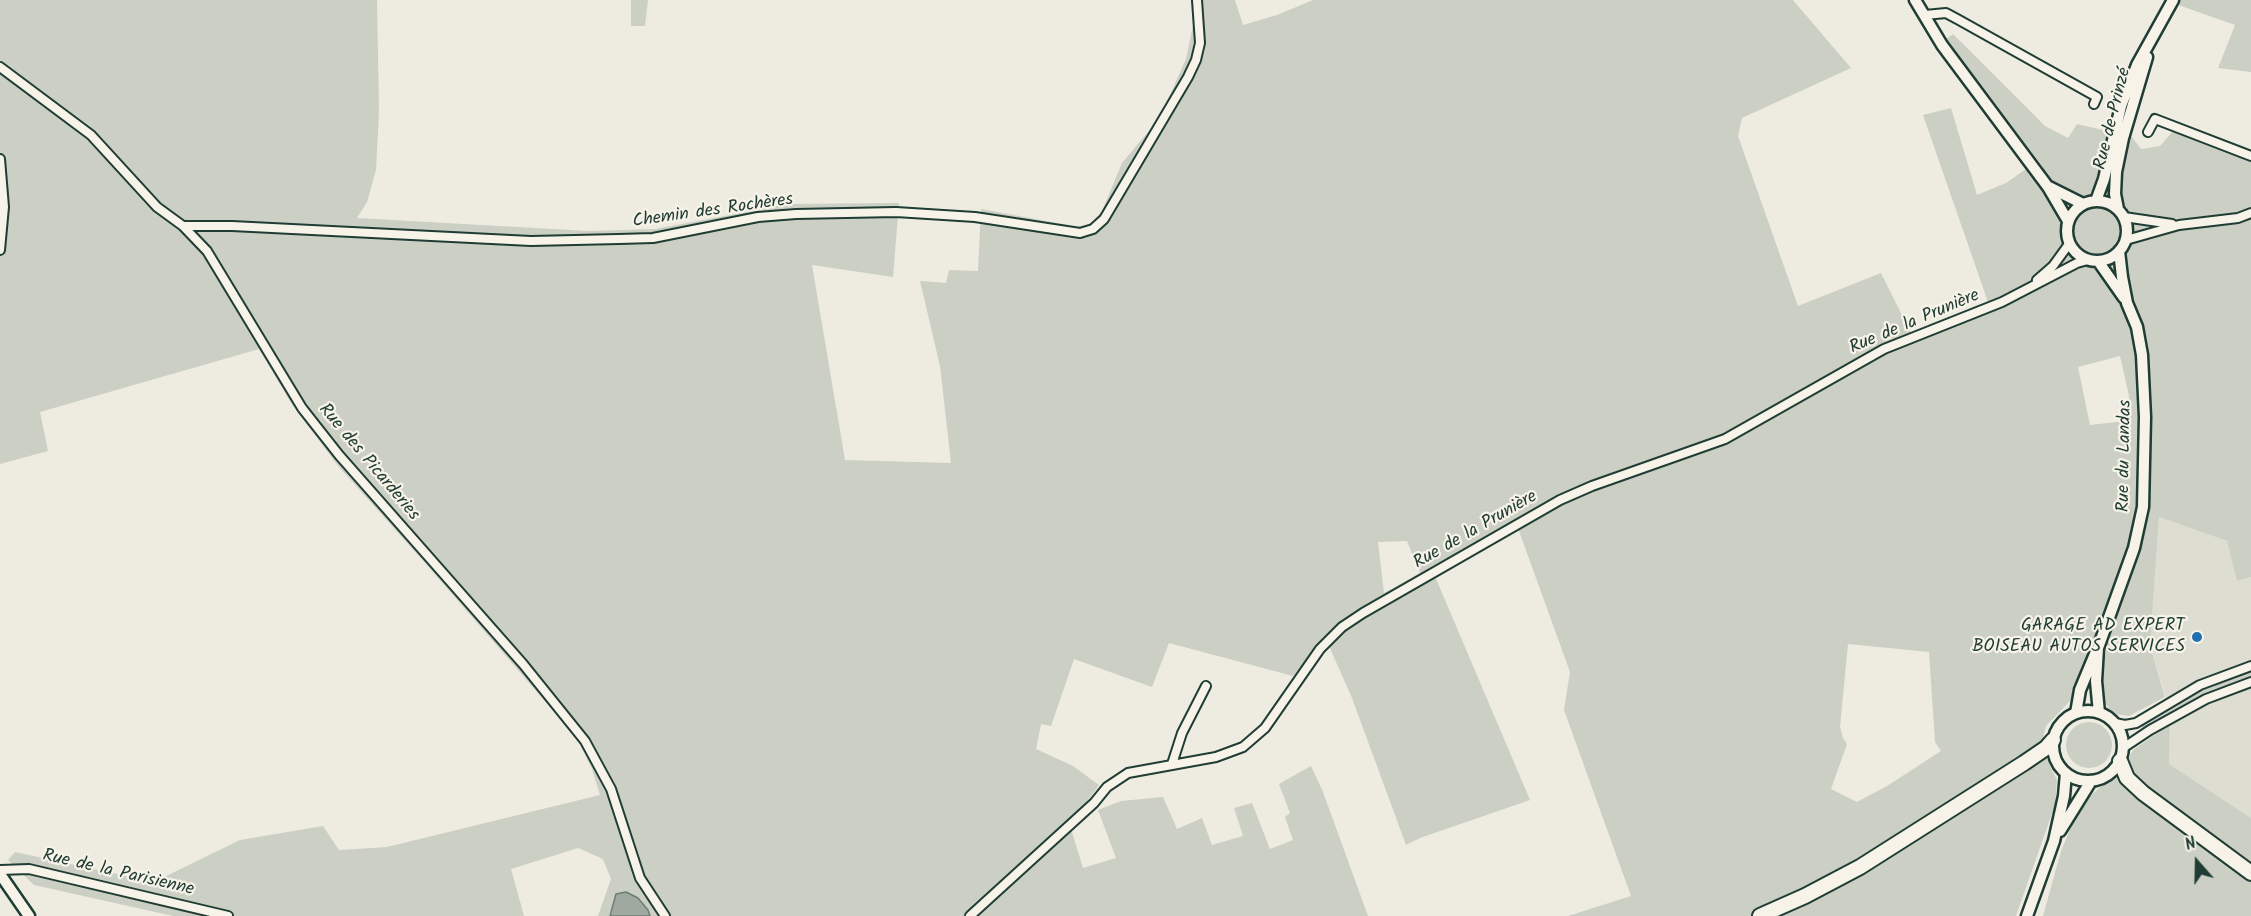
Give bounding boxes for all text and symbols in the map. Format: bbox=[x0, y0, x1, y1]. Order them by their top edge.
street label: Rue de Prinzé bbox=[2091, 66, 2137, 172]
street label: Chemin des Rochères bbox=[631, 190, 795, 234]
street label: Rue de la Prunière bbox=[1847, 286, 1983, 360]
street label: Rue des Picarderies bbox=[313, 400, 423, 526]
street label: Rue du Landas bbox=[2114, 400, 2138, 512]
street label: Rue de la Prunière bbox=[1410, 487, 1542, 575]
place label: GARAGE AD EXPERT BOISEAU AUTOS SERVICES bbox=[1972, 616, 2185, 658]
marker: GARAGE AD EXPERT BOISEAU AUTOS SERVICES bbox=[2190, 630, 2204, 644]
text: N bbox=[2182, 831, 2200, 858]
north arrow bbox=[2167, 832, 2227, 892]
street label: Rue de la Parisienne bbox=[40, 846, 196, 902]

